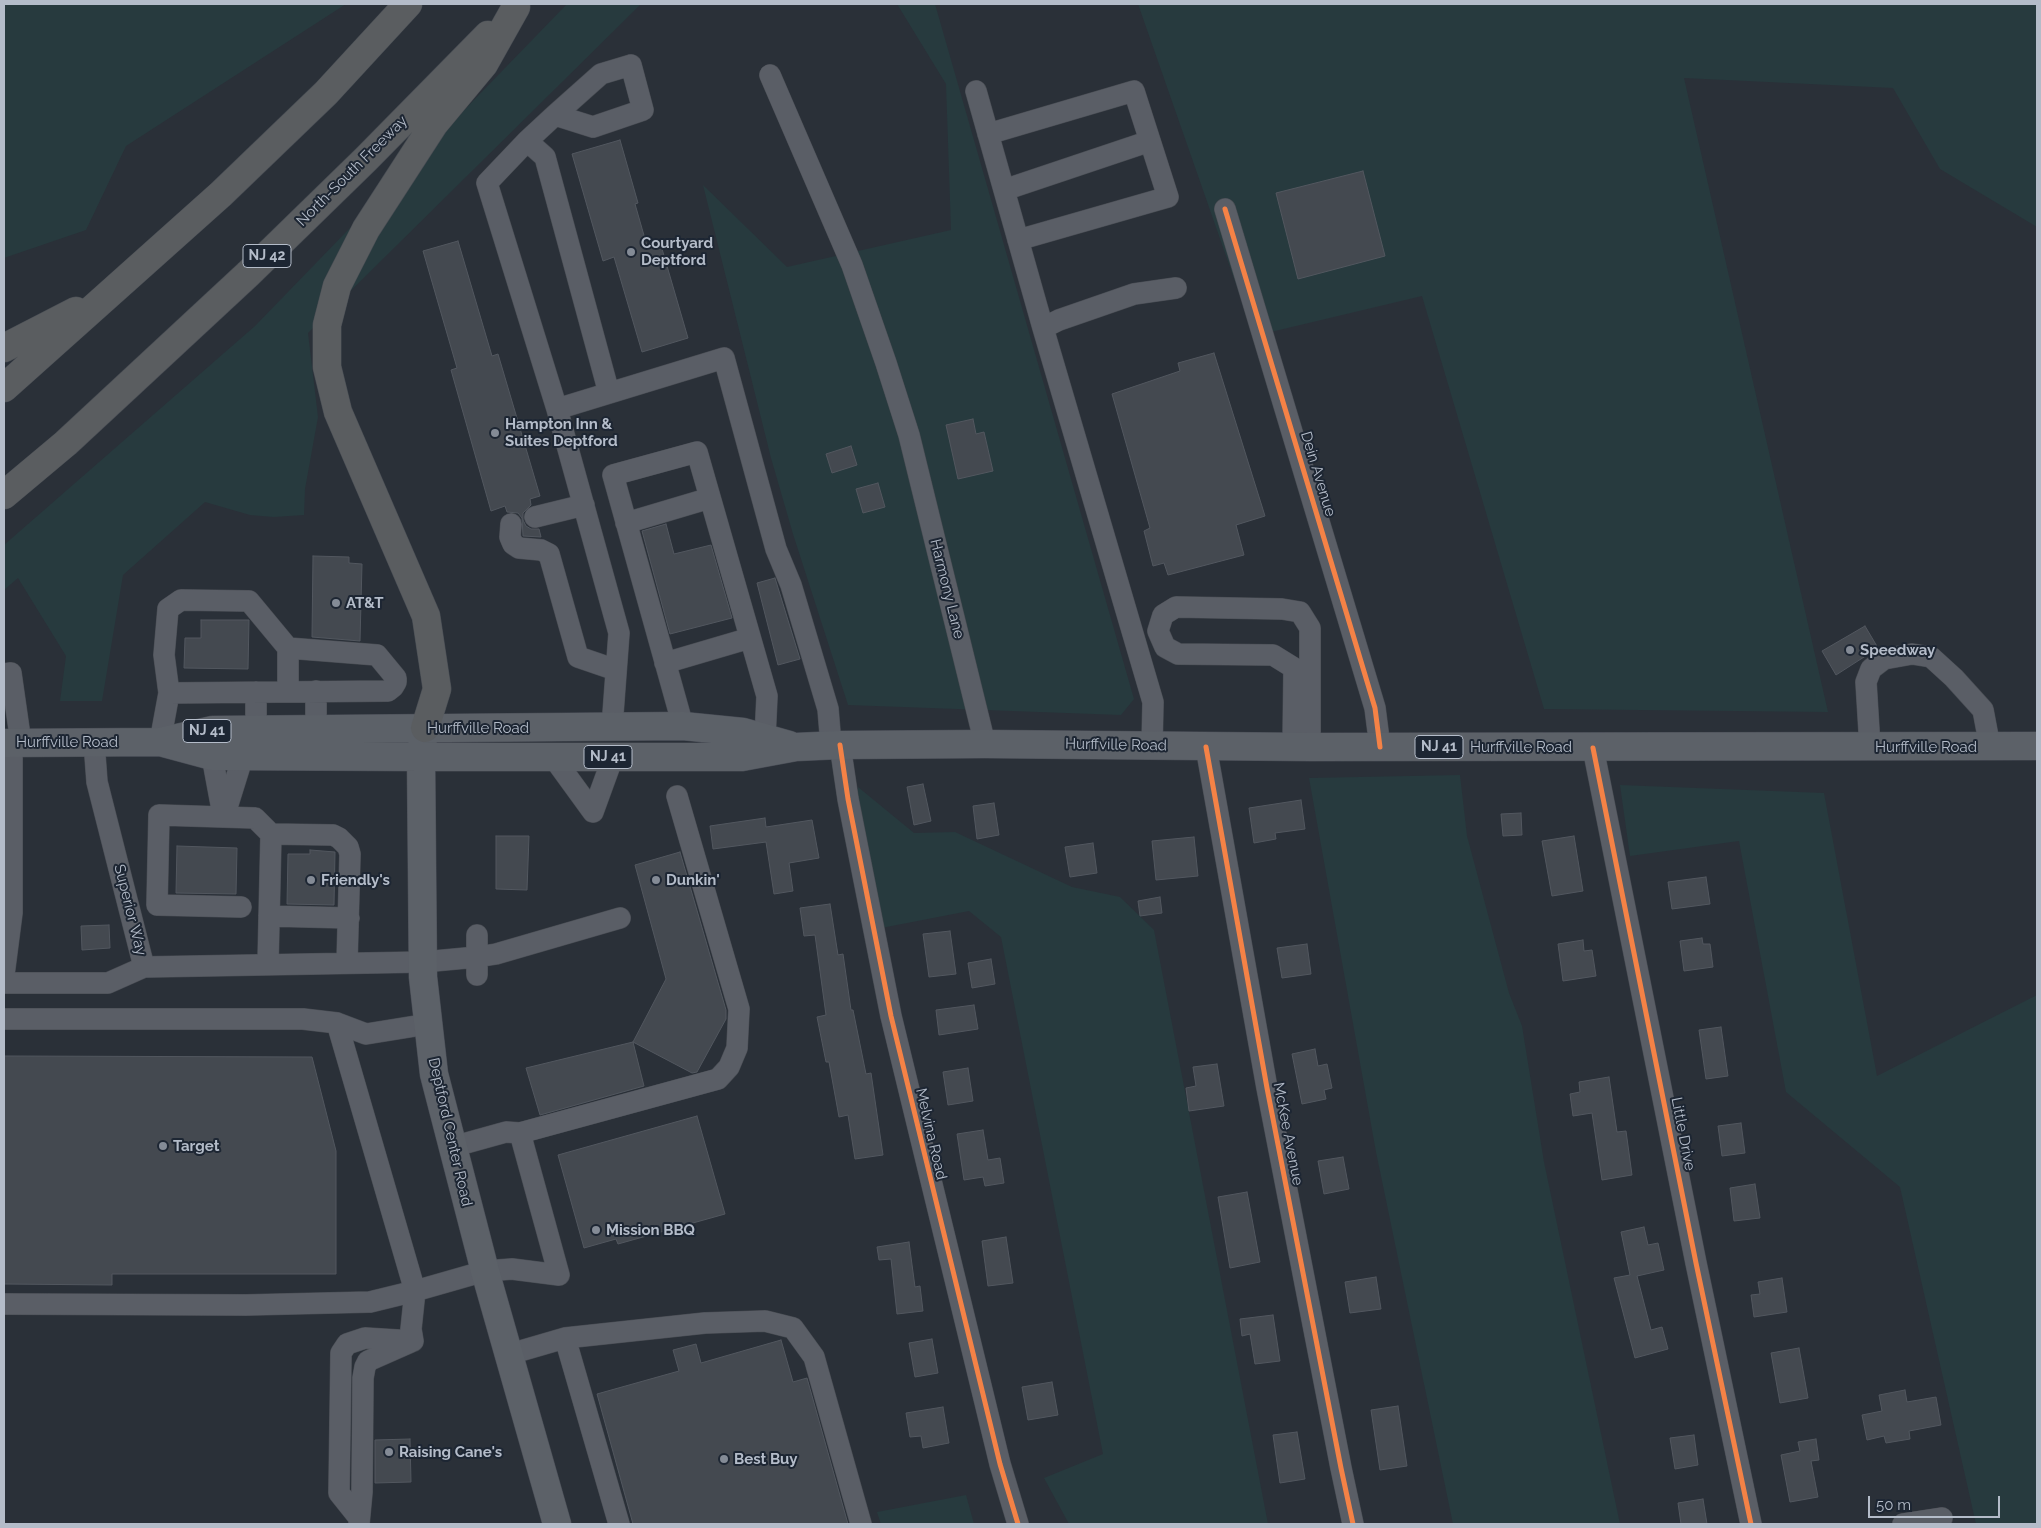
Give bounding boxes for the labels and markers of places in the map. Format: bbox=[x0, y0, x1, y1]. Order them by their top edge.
place label: Courtyard Deptford bbox=[641, 234, 713, 269]
marker: Courtyard Deptford bbox=[625, 246, 637, 258]
place label: Hampton Inn & Suites Deptford bbox=[505, 415, 618, 450]
marker: Hampton Inn & Suites Deptford bbox=[489, 427, 501, 439]
place label: AT&T bbox=[346, 594, 383, 612]
marker: AT&T bbox=[330, 597, 342, 609]
place label: Speedway bbox=[1860, 641, 1935, 659]
marker: Speedway bbox=[1844, 644, 1856, 656]
place label: Friendly's bbox=[321, 871, 390, 889]
place label: Dunkin' bbox=[666, 871, 720, 889]
marker: Friendly's bbox=[305, 874, 317, 886]
marker: Dunkin' bbox=[650, 874, 662, 886]
place label: Target bbox=[173, 1137, 220, 1155]
marker: Target bbox=[157, 1140, 169, 1152]
place label: Mission BBQ bbox=[606, 1221, 695, 1239]
marker: Mission BBQ bbox=[590, 1224, 602, 1236]
place label: Raising Cane's bbox=[399, 1443, 502, 1461]
marker: Raising Cane's bbox=[383, 1446, 395, 1458]
place label: Best Buy bbox=[734, 1450, 798, 1468]
marker: Best Buy bbox=[718, 1453, 730, 1465]

